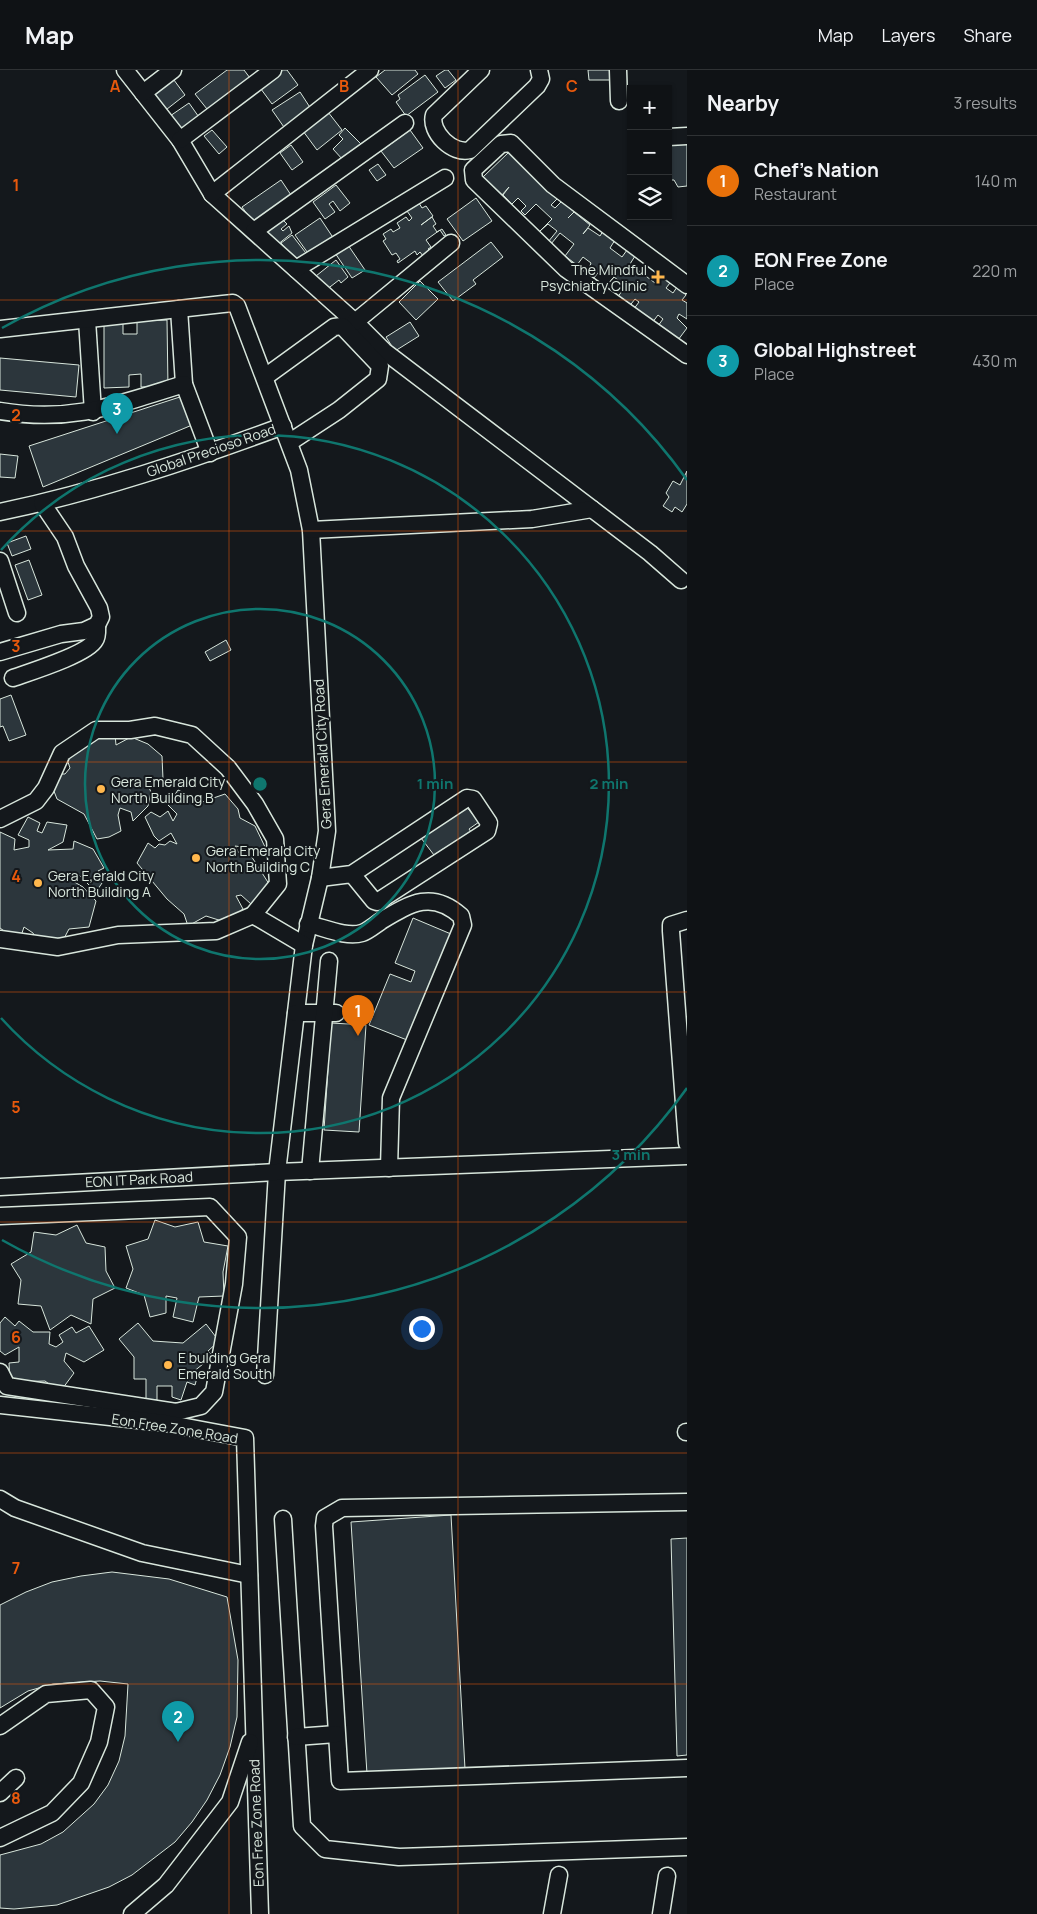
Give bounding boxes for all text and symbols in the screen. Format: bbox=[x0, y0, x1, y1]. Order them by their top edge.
text: Map bbox=[25, 18, 74, 51]
text: Map bbox=[818, 23, 853, 47]
text: Layers bbox=[881, 23, 935, 47]
text: Share bbox=[963, 23, 1012, 47]
text: A bbox=[110, 75, 121, 97]
text: B bbox=[339, 75, 349, 97]
text: C bbox=[566, 75, 578, 97]
map controls bbox=[627, 85, 672, 220]
button: + bbox=[627, 85, 672, 130]
text: Nearby bbox=[707, 89, 779, 117]
text: 3 results bbox=[954, 92, 1017, 114]
button: − bbox=[627, 130, 672, 175]
text: Chef’s Nation bbox=[754, 157, 879, 183]
text: 1 bbox=[719, 170, 727, 192]
text: 140 m bbox=[975, 170, 1017, 192]
text: 1 bbox=[12, 174, 20, 196]
button: layers bbox=[627, 175, 672, 220]
text: Restaurant bbox=[754, 183, 837, 205]
text: EON Free Zone bbox=[754, 247, 888, 273]
place label: The Mindful Psychiatry Clinic bbox=[541, 260, 647, 295]
text: 2 bbox=[718, 260, 728, 282]
text: 220 m bbox=[972, 260, 1017, 282]
marker: The Mindful Psychiatry Clinic bbox=[651, 270, 665, 284]
text: Place bbox=[754, 273, 794, 295]
text: Global Highstreet bbox=[754, 337, 916, 363]
text: 3 bbox=[718, 350, 728, 372]
text: 430 m bbox=[972, 350, 1017, 372]
text: Place bbox=[754, 363, 794, 385]
pin: 3 bbox=[101, 393, 133, 434]
text: 2 bbox=[11, 404, 21, 426]
street label: Global Precioso Road bbox=[144, 419, 278, 481]
text: 3 bbox=[11, 635, 21, 657]
street label: Gera Emerald City Road bbox=[309, 678, 335, 830]
place label: Gera Emerald City North Building B bbox=[111, 772, 226, 807]
text: 1 min bbox=[417, 773, 453, 794]
text: 2 min bbox=[589, 773, 629, 794]
centre of rings bbox=[251, 775, 269, 793]
marker: Gera Emerald City North Building B bbox=[95, 783, 107, 795]
place label: Gera Emerald City North Building C bbox=[206, 841, 321, 876]
marker: Gera Emerald City North Building C bbox=[190, 852, 202, 864]
text: 4 bbox=[11, 865, 21, 887]
place label: Gera E,erald City North Building A bbox=[48, 866, 155, 901]
marker: Gera E,erald City North Building A bbox=[32, 877, 44, 889]
pin: 1 bbox=[342, 995, 374, 1036]
text: 5 bbox=[11, 1096, 21, 1118]
text: 3 min bbox=[612, 1144, 650, 1165]
street label: EON IT Park Road bbox=[85, 1167, 193, 1191]
your location bbox=[409, 1316, 435, 1342]
text: 6 bbox=[11, 1326, 21, 1348]
place label: E bulding Gera Emerald South bbox=[178, 1348, 272, 1383]
marker: E bulding Gera Emerald South bbox=[162, 1359, 174, 1371]
street label: Eon Free Zone Road bbox=[110, 1409, 240, 1447]
text: 7 bbox=[12, 1557, 20, 1579]
pin: 2 bbox=[162, 1701, 194, 1742]
street label: Eon Free Zone Road bbox=[244, 1759, 268, 1887]
text: 8 bbox=[11, 1787, 21, 1809]

